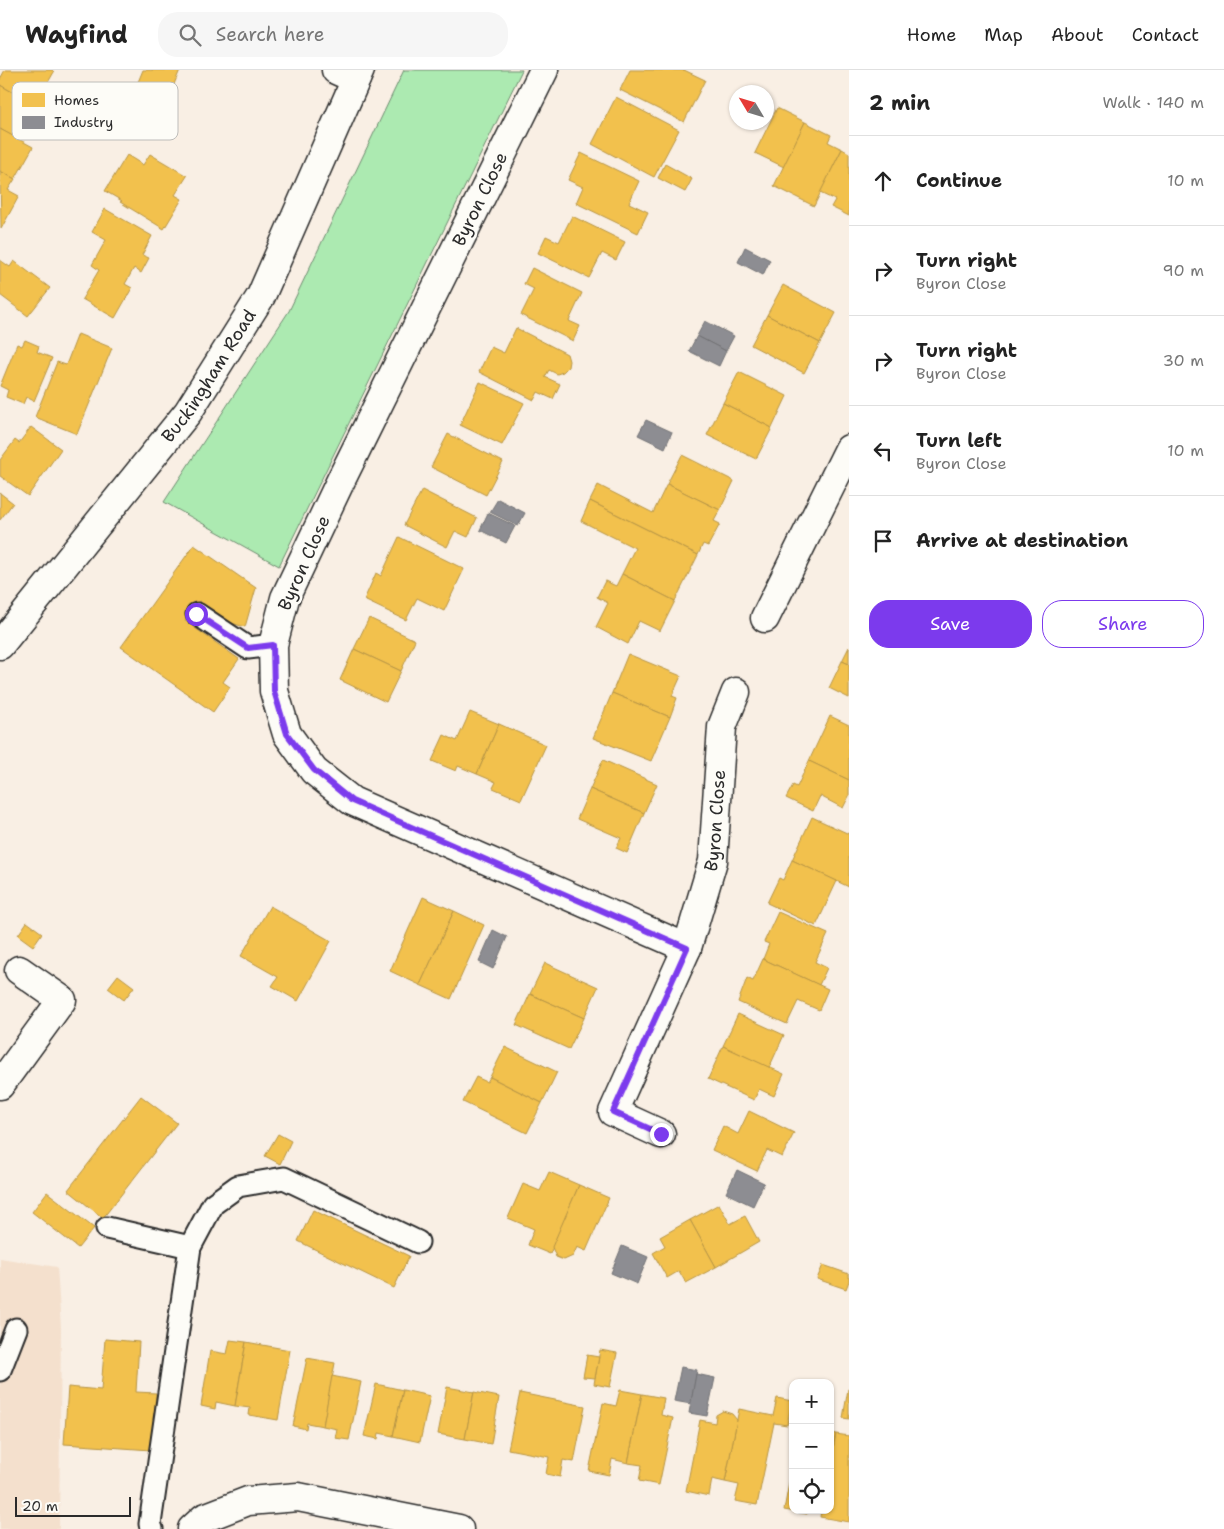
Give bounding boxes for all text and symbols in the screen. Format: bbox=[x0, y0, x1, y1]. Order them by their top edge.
search box bbox=[158, 12, 508, 57]
text: Wayfind bbox=[25, 19, 128, 51]
icon: search bbox=[176, 21, 204, 49]
text: Search here bbox=[216, 22, 324, 47]
text: Home bbox=[907, 23, 956, 47]
text: Map bbox=[984, 23, 1023, 47]
text: About bbox=[1051, 23, 1104, 47]
text: Contact bbox=[1132, 23, 1199, 47]
legend bbox=[12, 82, 178, 140]
north arrow bbox=[729, 85, 774, 130]
text: 2 min bbox=[869, 89, 930, 117]
text: Homes bbox=[54, 91, 99, 109]
text: Walk · 140 m bbox=[1102, 92, 1204, 113]
text: Industry bbox=[54, 113, 113, 131]
street label: Byron Close bbox=[447, 148, 513, 250]
icon: ahead bbox=[869, 167, 897, 195]
text: Continue bbox=[916, 168, 1002, 193]
text: 10 m bbox=[1167, 170, 1204, 191]
text: Turn right bbox=[916, 248, 1017, 273]
icon: right bbox=[869, 257, 897, 285]
text: 90 m bbox=[1163, 260, 1204, 281]
text: Byron Close bbox=[916, 273, 1007, 294]
street label: Buckingham Road bbox=[156, 305, 262, 448]
text: Turn right bbox=[916, 338, 1017, 363]
icon: right bbox=[869, 347, 897, 375]
text: 30 m bbox=[1163, 350, 1204, 371]
text: Byron Close bbox=[916, 363, 1007, 384]
text: Turn left bbox=[916, 428, 1002, 453]
icon: left bbox=[869, 437, 897, 465]
text: 10 m bbox=[1167, 440, 1204, 461]
text: Byron Close bbox=[916, 453, 1007, 474]
street label: Byron Close bbox=[272, 512, 336, 614]
icon: arrive bbox=[869, 527, 897, 555]
text: Arrive at destination bbox=[916, 528, 1128, 553]
button: Save bbox=[869, 600, 1032, 648]
button: Share bbox=[1042, 600, 1204, 648]
route start bbox=[185, 603, 208, 626]
street label: Byron Close bbox=[698, 769, 731, 875]
route end bbox=[650, 1123, 673, 1146]
map controls bbox=[789, 1379, 834, 1514]
button: + bbox=[789, 1379, 834, 1424]
button: − bbox=[789, 1424, 834, 1469]
button: locate bbox=[789, 1469, 834, 1514]
scale bar bbox=[15, 1494, 131, 1517]
text: 20 m bbox=[22, 1497, 58, 1515]

